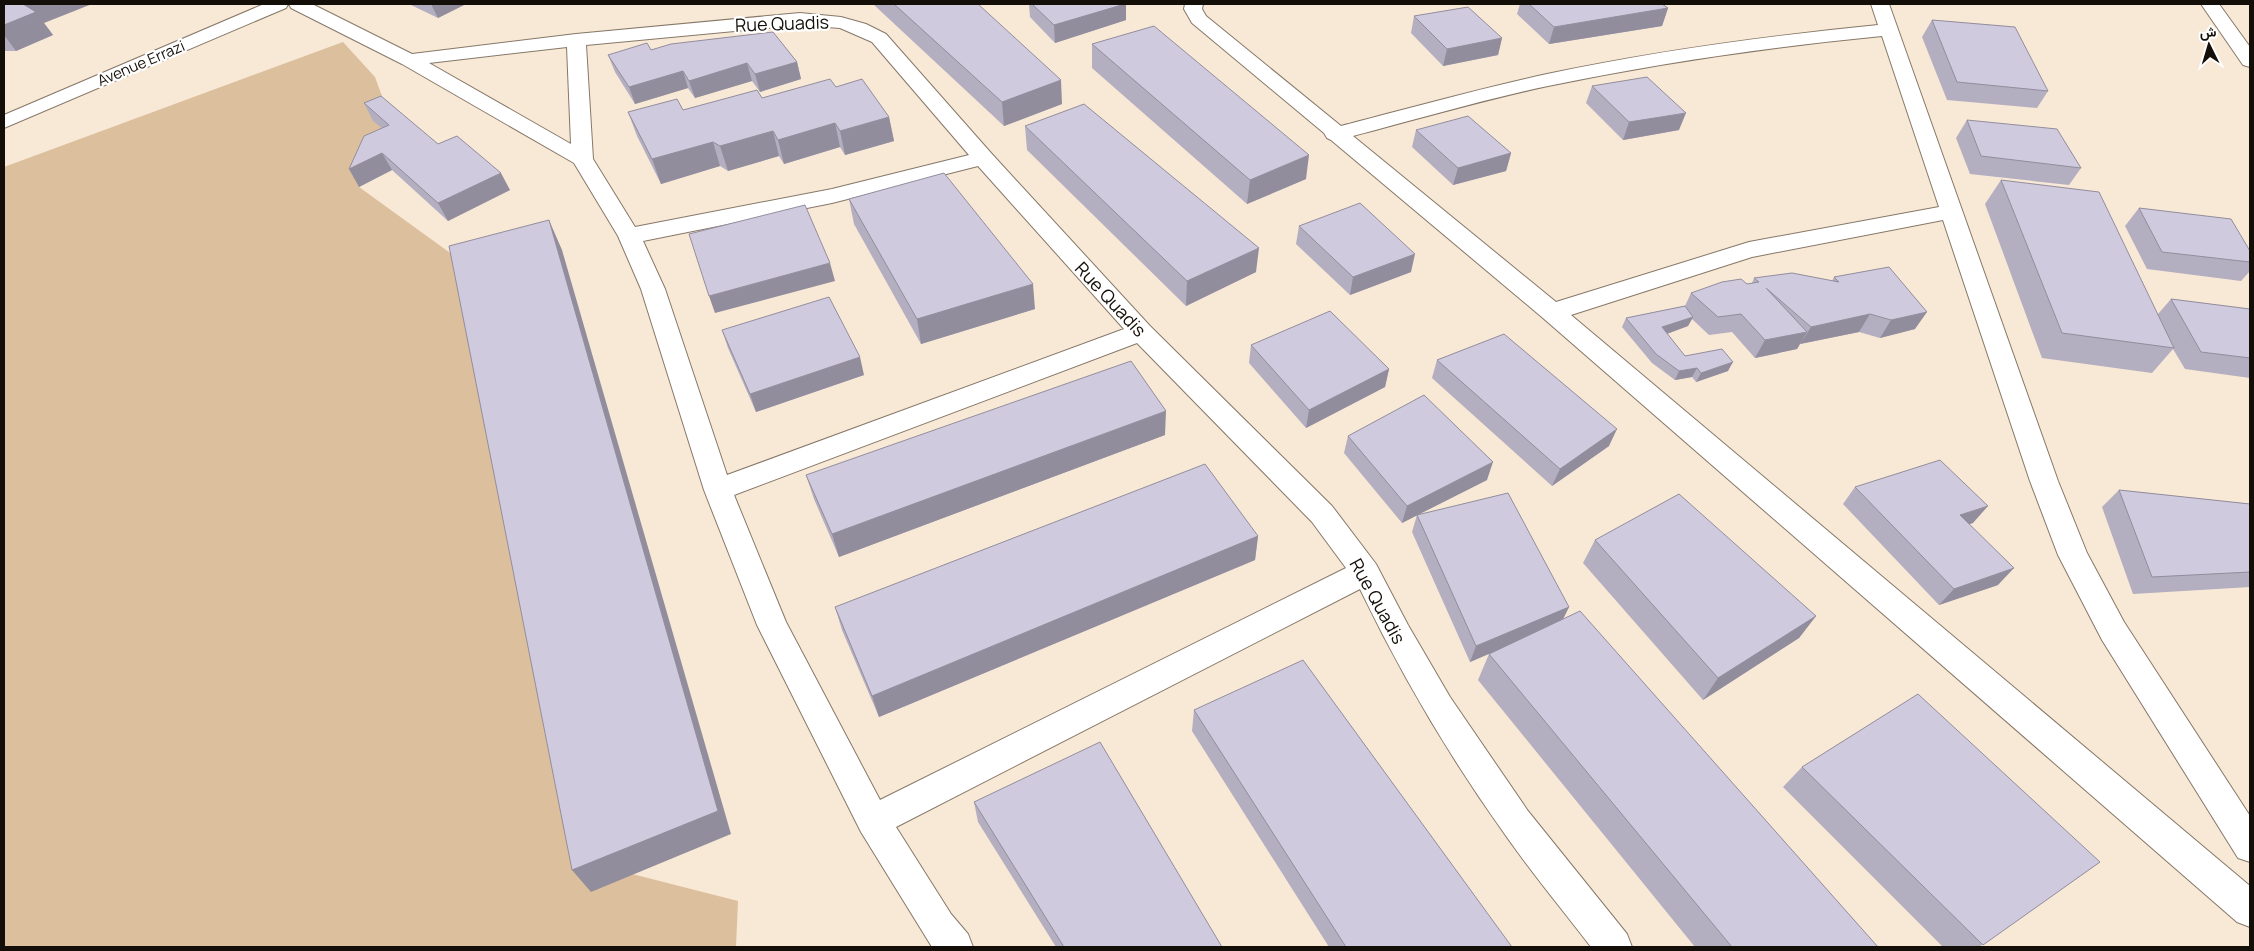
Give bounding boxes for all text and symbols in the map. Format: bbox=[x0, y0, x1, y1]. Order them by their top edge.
street label: Rue Quadis bbox=[735, 9, 829, 37]
north arrow bbox=[2184, 20, 2234, 70]
text: ش bbox=[2199, 21, 2217, 42]
street label: Avenue Errazi bbox=[94, 35, 188, 91]
street label: Rue Quadis bbox=[1070, 256, 1152, 342]
street label: Rue Quadis bbox=[1345, 554, 1411, 648]

